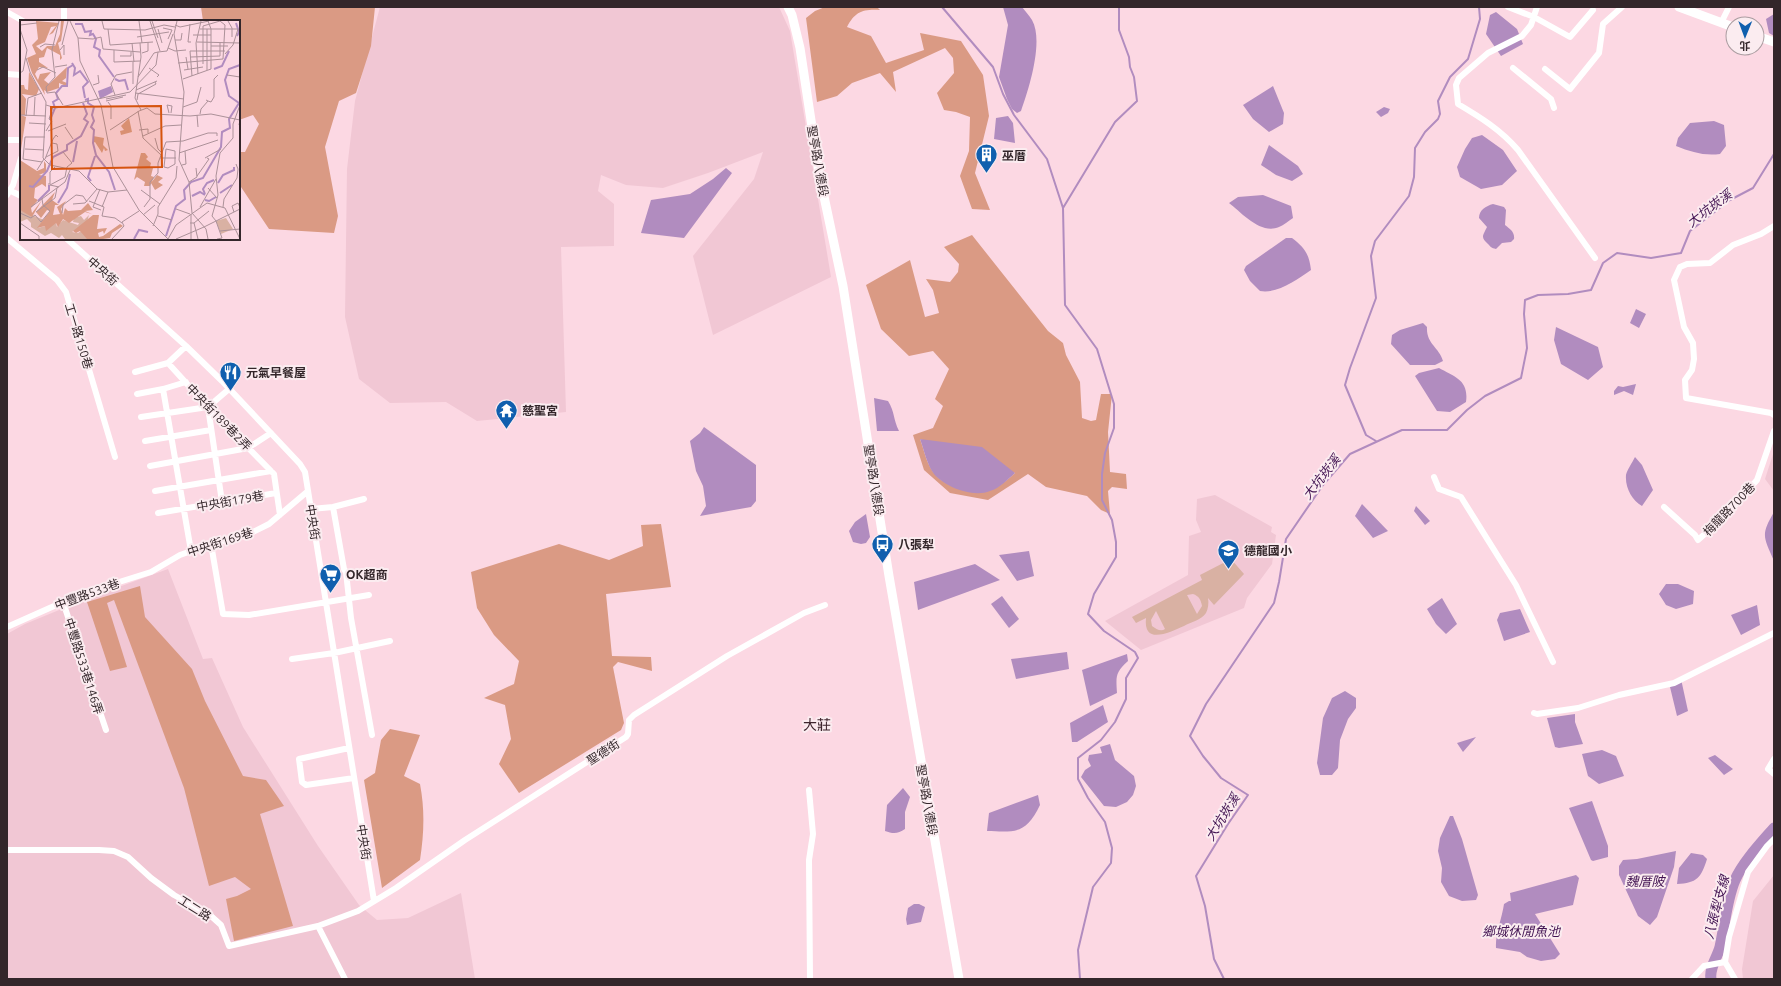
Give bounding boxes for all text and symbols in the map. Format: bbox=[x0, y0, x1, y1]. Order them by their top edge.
north arrow bbox=[1725, 16, 1765, 56]
inset map bbox=[20, 20, 240, 240]
text: 北 bbox=[1739, 40, 1750, 52]
street label: 聖亭路八德段 bbox=[805, 124, 831, 198]
building icon: 巫厝 bbox=[973, 142, 999, 175]
place label: 巫厝 bbox=[1002, 149, 1026, 162]
water label: 大坑崁溪 bbox=[1684, 186, 1736, 229]
street label: 中央街 bbox=[85, 254, 121, 288]
street label: 工一路150巷 bbox=[63, 301, 95, 371]
restaurant icon: 元氣早餐屋 bbox=[217, 359, 243, 392]
place label: 元氣早餐屋 bbox=[246, 366, 306, 379]
street label: 中央街189巷2弄 bbox=[184, 381, 254, 453]
temple icon: 慈聖宮 bbox=[494, 397, 520, 430]
place label: 慈聖宮 bbox=[522, 404, 558, 417]
street label: 聖亭路八德段 bbox=[862, 443, 886, 517]
water label: 大坑崁溪 bbox=[1299, 451, 1344, 502]
street label: 梅龍路700巷 bbox=[1701, 480, 1757, 538]
street label: 中央街179巷 bbox=[195, 489, 265, 513]
street label: 中央街 bbox=[304, 503, 322, 541]
street label: 中央街169巷 bbox=[186, 525, 254, 559]
bus stop icon: 八張犁 bbox=[869, 531, 895, 564]
school or university icon: 德龍國小 bbox=[1215, 537, 1241, 570]
place label: 八張犁 bbox=[898, 538, 934, 551]
place label: 德龍國小 bbox=[1244, 544, 1292, 557]
supermarket icon: OK超商 bbox=[318, 561, 344, 594]
place label: OK超商 bbox=[346, 568, 387, 581]
street label: 中豐路533巷 bbox=[53, 576, 121, 612]
street label: 中豐路533巷146弄 bbox=[62, 616, 106, 716]
district label: 大莊 bbox=[803, 717, 831, 733]
street label: 聖德街 bbox=[584, 737, 622, 767]
street label: 聖亭路八德段 bbox=[914, 763, 940, 837]
water label: 大坑崁溪 bbox=[1202, 790, 1243, 843]
street label: 中央街 bbox=[355, 823, 373, 861]
water label: 八張犁支線 bbox=[1701, 872, 1732, 940]
water label: 魏厝陂 bbox=[1625, 874, 1666, 888]
street label: 工二路 bbox=[176, 893, 214, 923]
water label: 鄉城休閒魚池 bbox=[1482, 924, 1562, 938]

